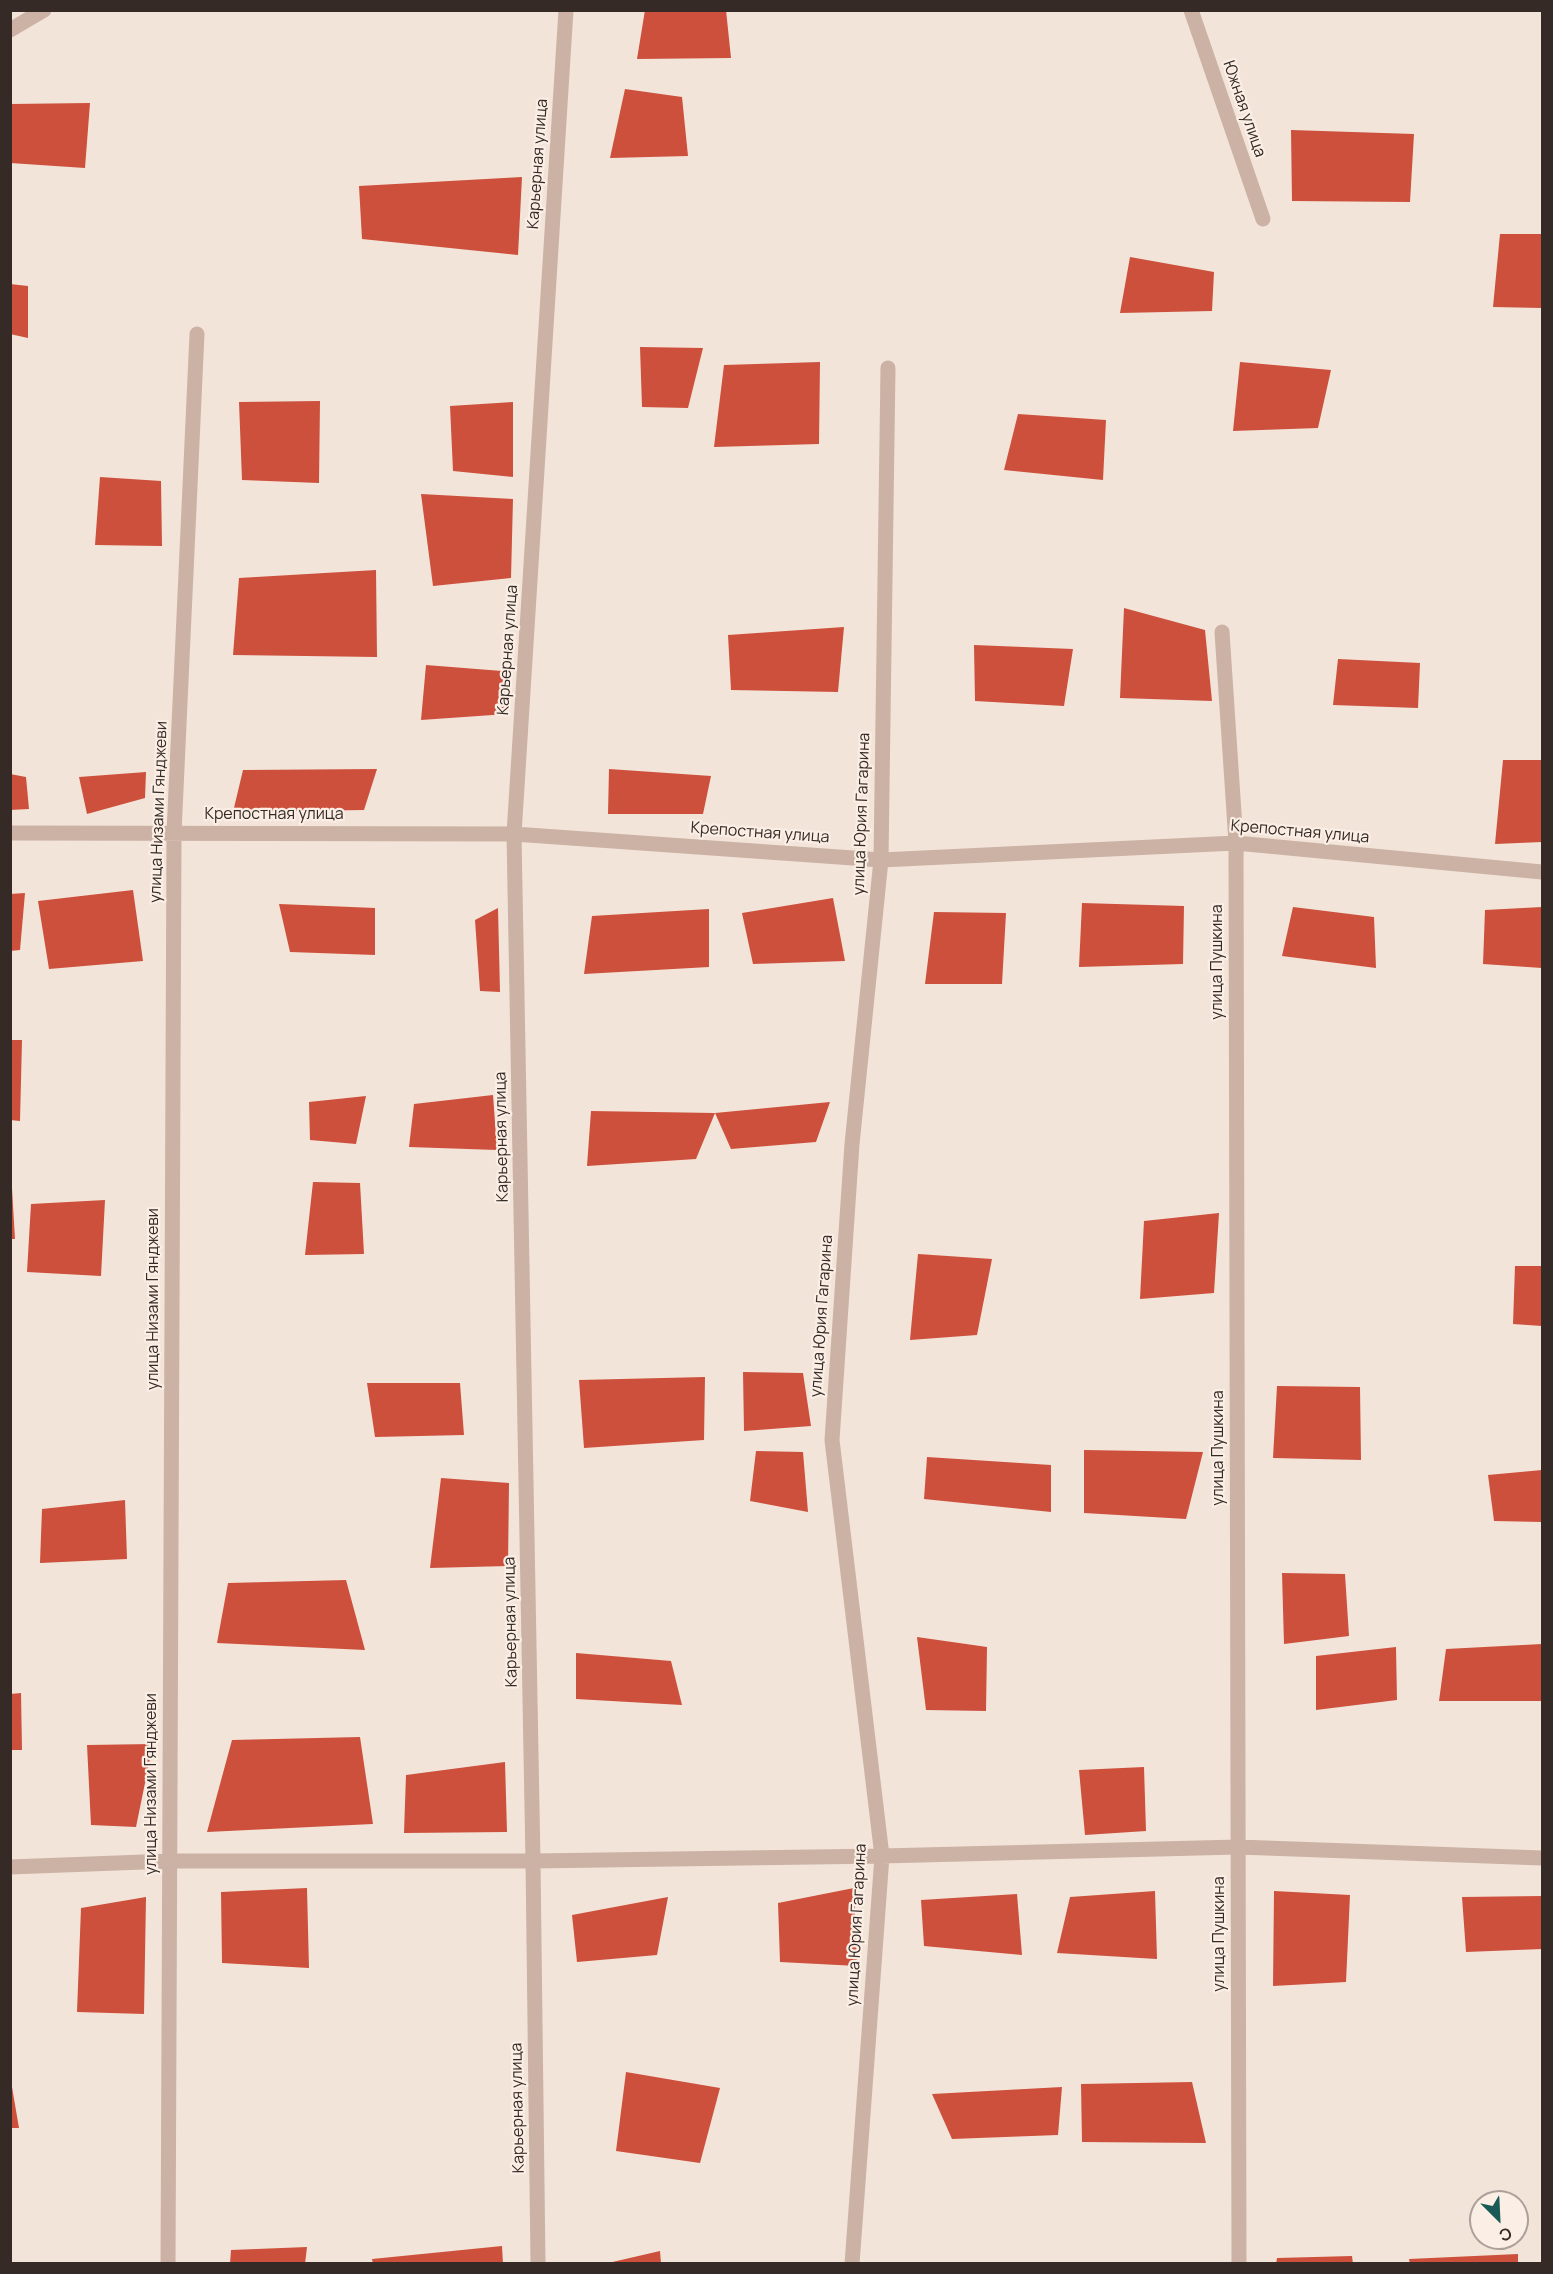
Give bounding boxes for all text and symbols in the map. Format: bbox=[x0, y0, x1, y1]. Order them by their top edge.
street label: Южная улица bbox=[1218, 58, 1270, 160]
street label: Карьерная улица bbox=[524, 98, 552, 230]
street label: Карьерная улица bbox=[494, 584, 522, 716]
street label: улица Низами Гянджеви bbox=[146, 721, 172, 903]
street label: улица Юрия Гагарина bbox=[850, 732, 874, 896]
street label: Крепостная улица bbox=[204, 805, 344, 825]
street label: Крепостная улица bbox=[1230, 816, 1370, 848]
street label: Крепостная улица bbox=[690, 819, 830, 847]
street label: улица Пушкина bbox=[1208, 904, 1228, 1020]
street label: Карьерная улица bbox=[491, 1071, 513, 1203]
street label: улица Низами Гянджеви bbox=[144, 1208, 164, 1390]
street label: улица Юрия Гагарина bbox=[807, 1234, 837, 1398]
street label: улица Пушкина bbox=[1209, 1390, 1229, 1506]
street label: Карьерная улица bbox=[500, 1556, 522, 1688]
street label: улица Низами Гянджеви bbox=[142, 1693, 162, 1875]
street label: улица Юрия Гагарина bbox=[843, 1843, 871, 2007]
street label: улица Пушкина bbox=[1210, 1876, 1230, 1992]
street label: Карьерная улица bbox=[507, 2042, 529, 2174]
north arrow bbox=[1469, 2190, 1529, 2250]
text: С bbox=[1496, 2222, 1515, 2247]

